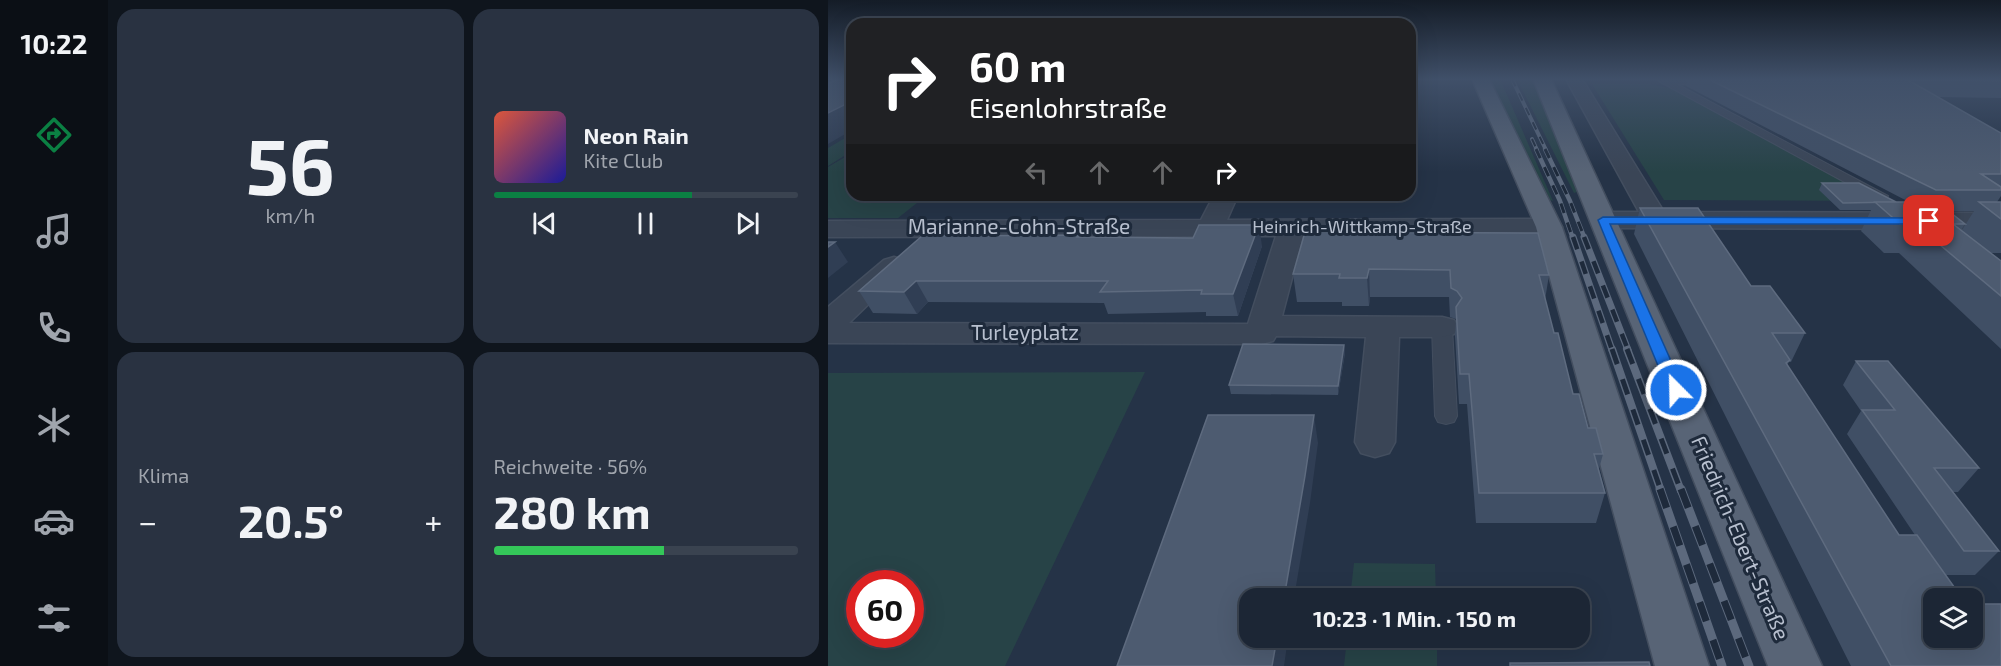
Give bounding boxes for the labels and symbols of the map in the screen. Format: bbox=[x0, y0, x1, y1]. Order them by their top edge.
pin bbox=[1903, 195, 1954, 246]
street label: Marianne-Cohn-Straße bbox=[908, 213, 1130, 238]
street label: Heinrich-Wittkamp-Straße bbox=[1252, 215, 1472, 237]
street label: Turleyplatz bbox=[971, 319, 1079, 344]
position arrow bbox=[1644, 358, 1708, 422]
street label: Friedrich-Ebert-Straße bbox=[1687, 432, 1796, 643]
speed limit sign: 60 bbox=[846, 570, 924, 648]

